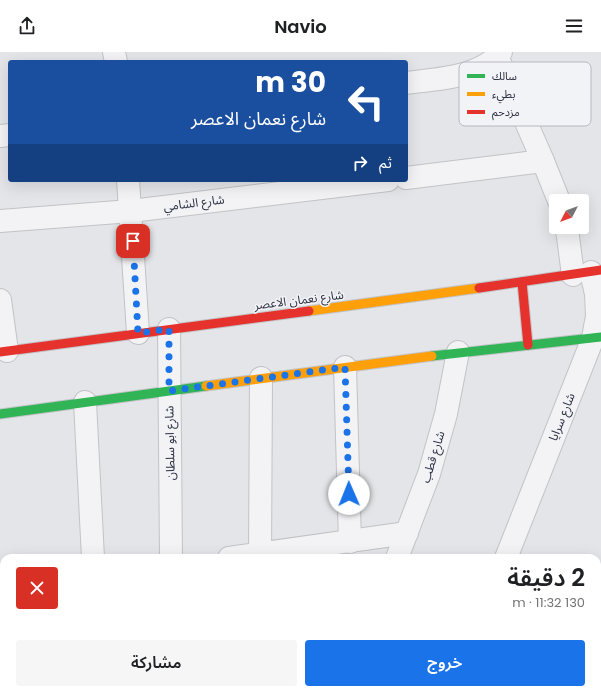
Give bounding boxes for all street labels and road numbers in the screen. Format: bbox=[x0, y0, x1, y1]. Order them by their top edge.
street label: شارع الشامي bbox=[162, 190, 226, 216]
street label: شارع نعمان الاعصر bbox=[252, 286, 345, 315]
street label: شارع سرايا bbox=[544, 390, 580, 444]
street label: شارع ابو سلطان bbox=[160, 405, 180, 481]
street label: شارع قطب bbox=[417, 429, 449, 485]

